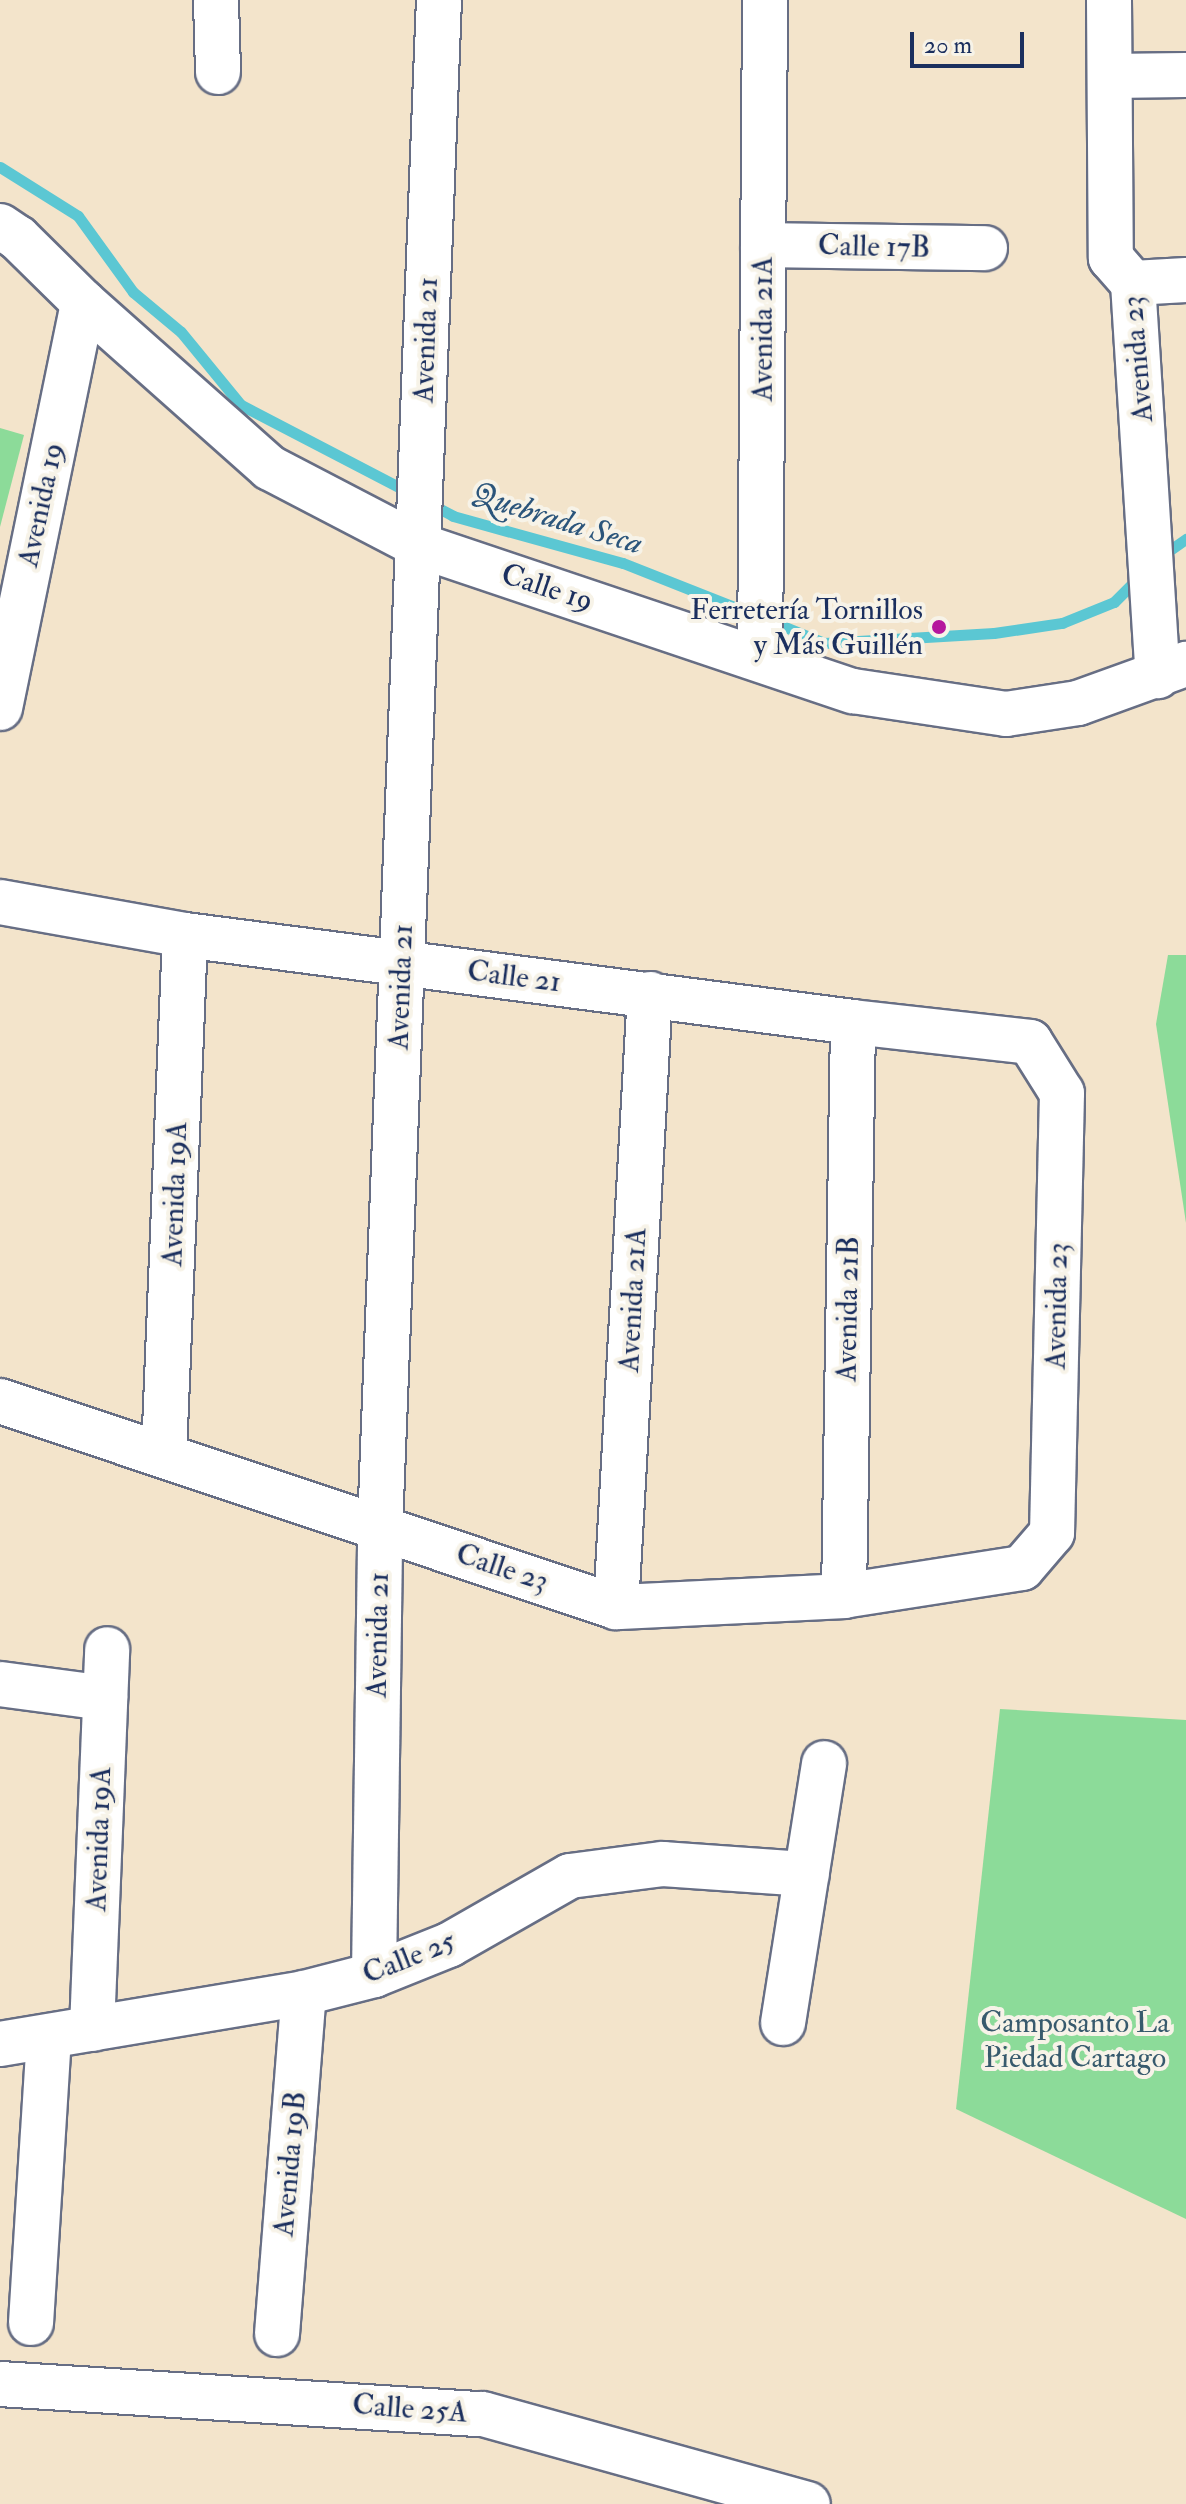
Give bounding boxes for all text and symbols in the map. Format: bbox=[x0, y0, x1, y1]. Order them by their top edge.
scale bar bbox=[914, 16, 1028, 66]
text: 20 m bbox=[924, 30, 972, 61]
street label: Calle 17B bbox=[817, 228, 931, 266]
street label: Avenida 21A bbox=[745, 256, 781, 402]
street label: Avenida 21 bbox=[406, 276, 446, 404]
street label: Avenida 23 bbox=[1115, 294, 1161, 424]
street label: Avenida 19 bbox=[10, 440, 72, 570]
water label: Quebrada Seca bbox=[467, 475, 647, 563]
street label: Calle 19 bbox=[497, 556, 597, 620]
place label: Ferretería Tornillos y Más Guillén bbox=[690, 592, 923, 662]
marker: Ferretería Tornillos y Más Guillén bbox=[930, 618, 948, 636]
street label: Avenida 21 bbox=[381, 923, 421, 1051]
street label: Calle 21 bbox=[465, 953, 563, 1001]
street label: Avenida 19A bbox=[154, 1121, 196, 1267]
street label: Avenida 21A bbox=[611, 1227, 655, 1373]
street label: Avenida 21B bbox=[829, 1236, 867, 1382]
street label: Avenida 23 bbox=[1038, 1242, 1076, 1370]
street label: Calle 23 bbox=[451, 1536, 553, 1600]
street label: Avenida 21 bbox=[359, 1572, 397, 1698]
street label: Avenida 19A bbox=[78, 1766, 120, 1912]
street label: Calle 25 bbox=[357, 1923, 461, 1993]
park label: Camposanto La Piedad Cartago bbox=[980, 2005, 1170, 2076]
street label: Avenida 19B bbox=[266, 2090, 314, 2238]
street label: Calle 25A bbox=[351, 2387, 469, 2431]

